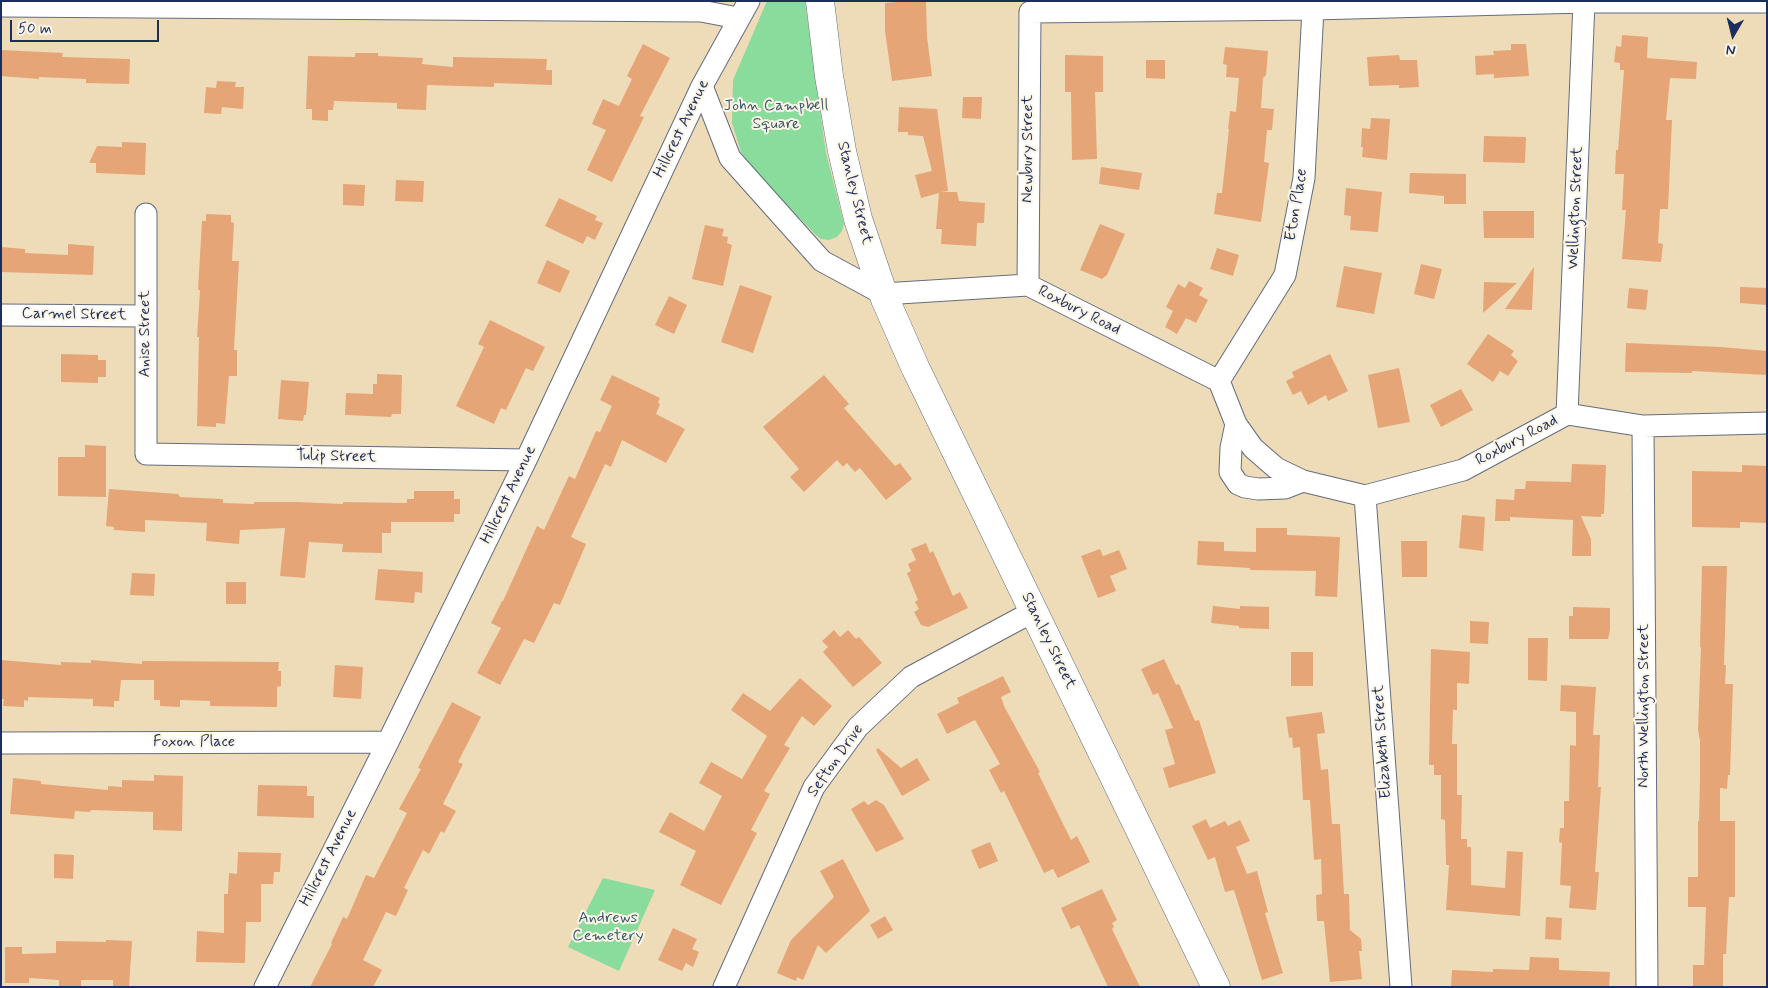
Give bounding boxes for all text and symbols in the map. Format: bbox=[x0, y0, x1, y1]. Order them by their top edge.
scale bar bbox=[12, 10, 161, 42]
north arrow bbox=[1708, 10, 1758, 60]
text: 50 m bbox=[18, 19, 52, 39]
text: N bbox=[1725, 40, 1737, 59]
street label: Hillcrest Avenue bbox=[650, 77, 714, 181]
street label: Newbury Street bbox=[1019, 95, 1039, 203]
park label: John Campbell Square bbox=[724, 97, 828, 135]
street label: Stanley Street bbox=[832, 140, 876, 246]
street label: Wellington Street bbox=[1564, 146, 1588, 270]
street label: Eton Place bbox=[1282, 167, 1312, 243]
street label: Roxbury Road bbox=[1034, 282, 1124, 340]
street label: Anise Street bbox=[136, 290, 156, 378]
street label: Carmel Street bbox=[21, 304, 127, 326]
street label: Roxbury Road bbox=[1473, 411, 1561, 471]
street label: Hillcrest Avenue bbox=[477, 443, 541, 547]
street label: Tulip Street bbox=[296, 447, 376, 467]
street label: Stanley Street bbox=[1016, 589, 1080, 693]
street label: North Wellington Street bbox=[1635, 624, 1655, 788]
street label: Elizabeth Street bbox=[1369, 685, 1397, 799]
street label: Sefton Drive bbox=[804, 721, 868, 801]
street label: Foxon Place bbox=[153, 733, 235, 753]
street label: Hillcrest Avenue bbox=[296, 806, 362, 910]
park label: Andrews Cemetery bbox=[572, 909, 644, 947]

